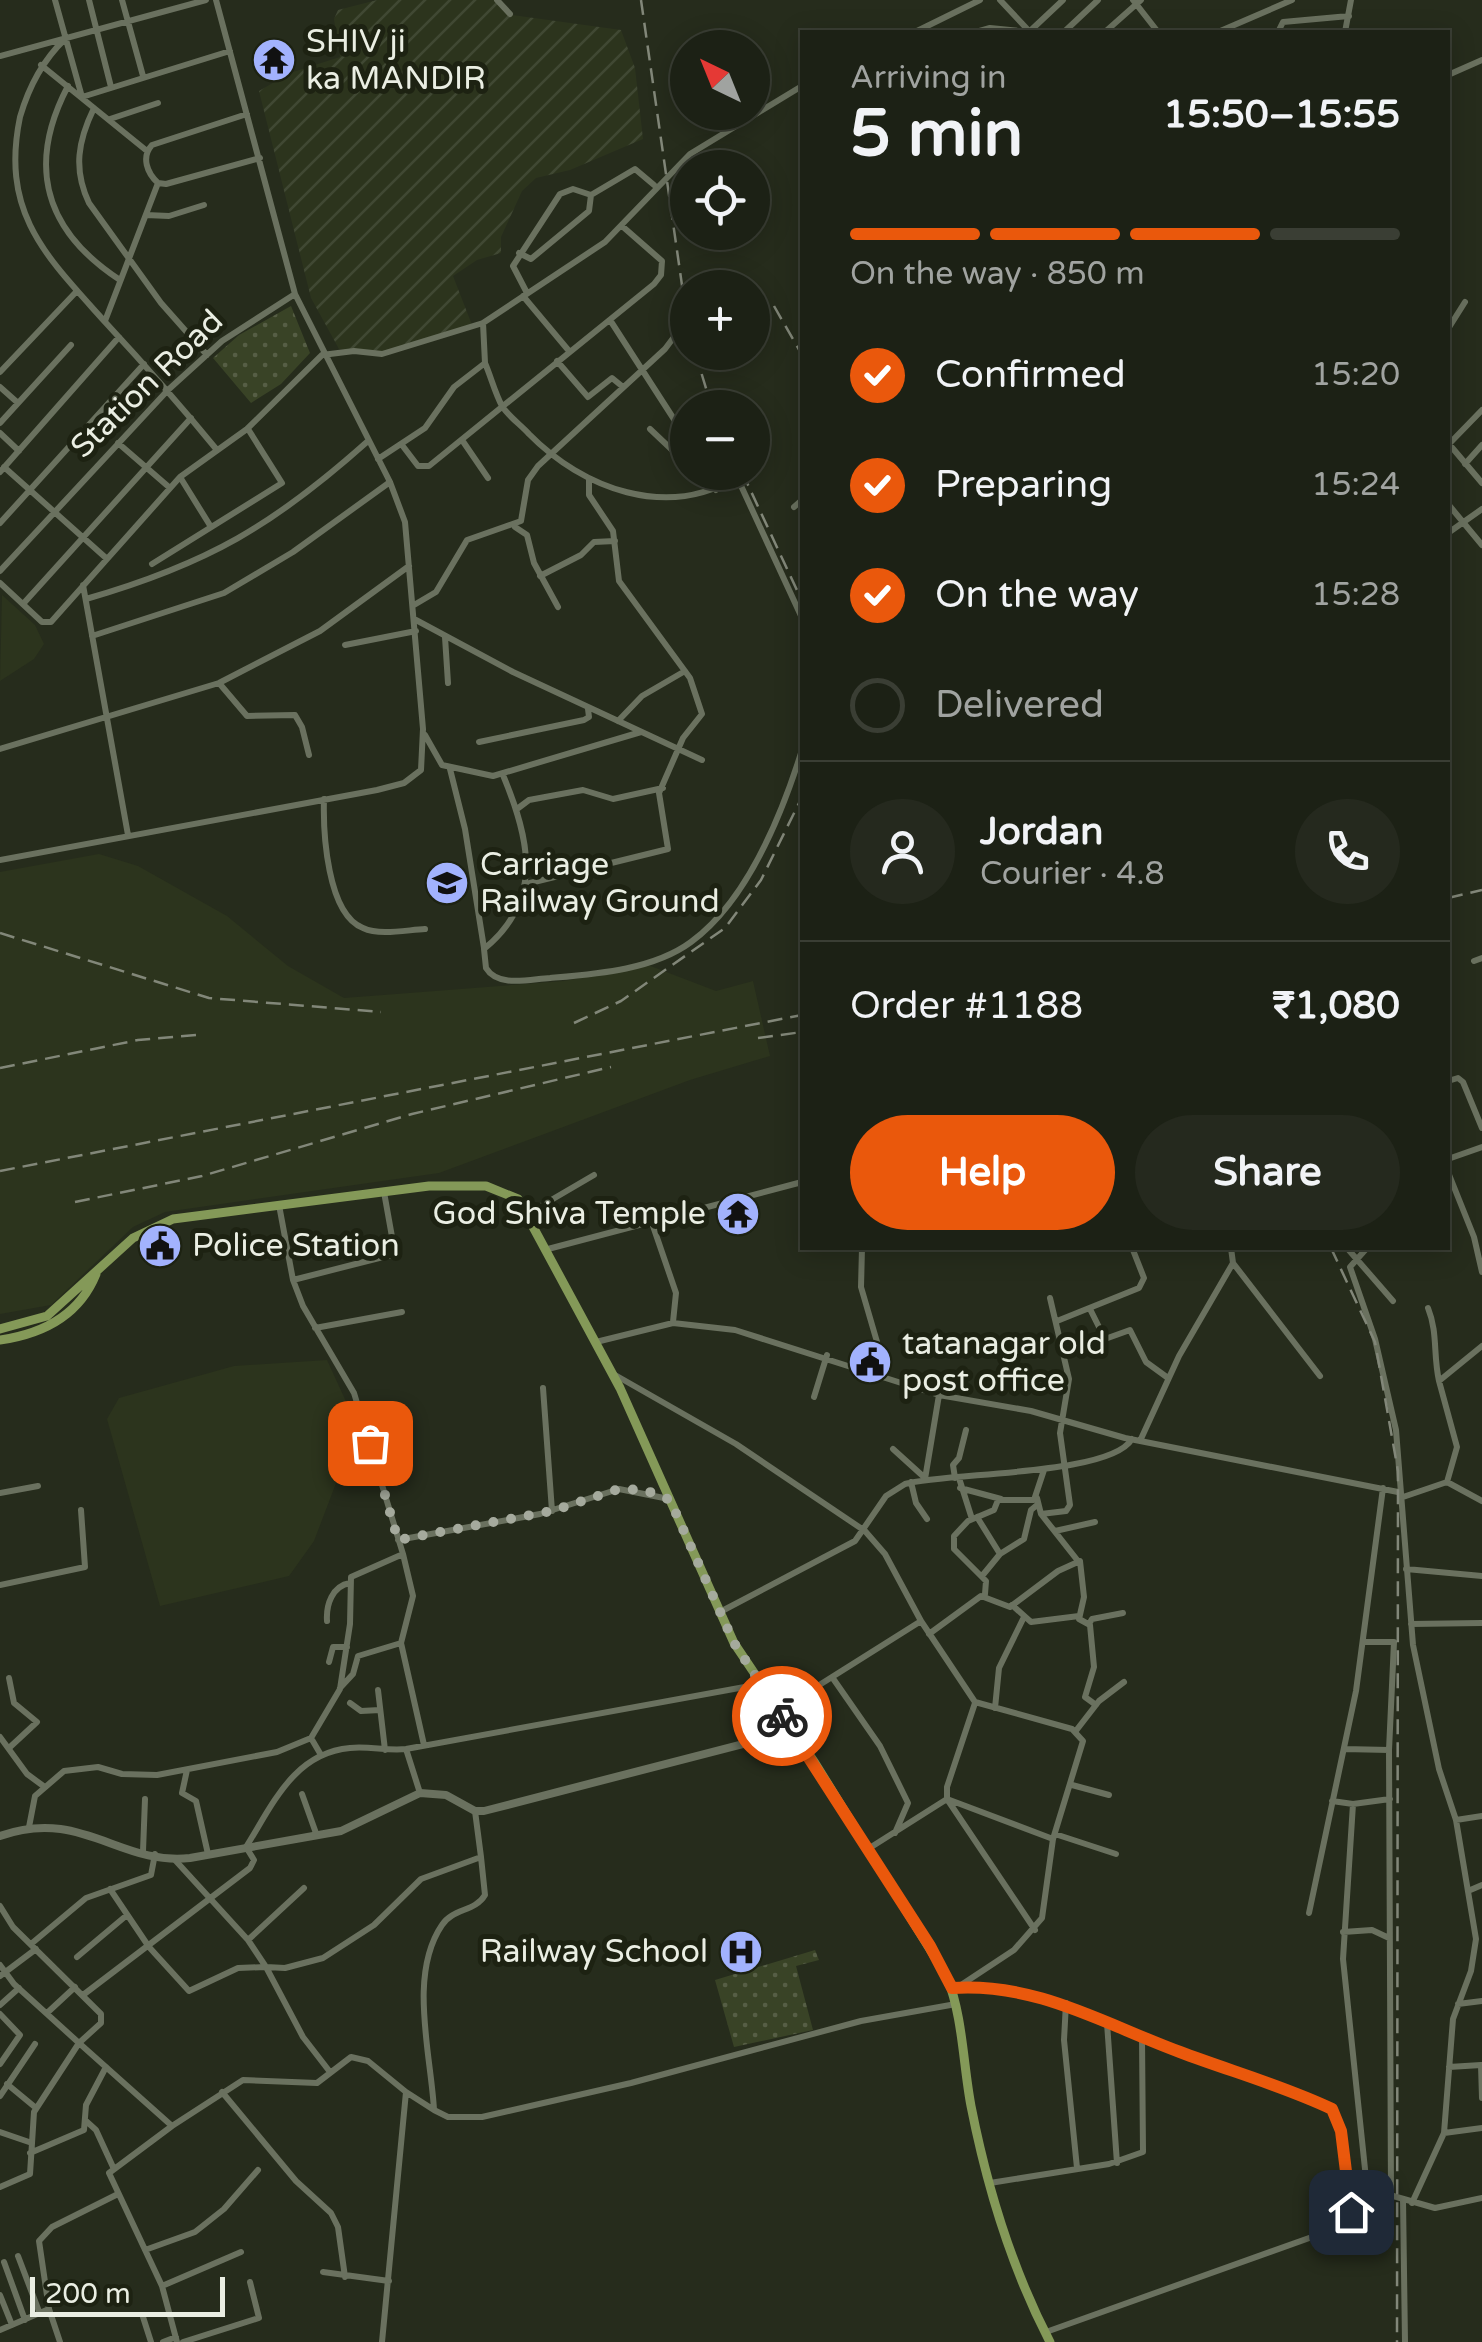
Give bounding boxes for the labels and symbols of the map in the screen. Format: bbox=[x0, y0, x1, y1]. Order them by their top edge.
place label: SHIV ji ka MANDIR bbox=[306, 23, 486, 98]
north arrow bbox=[670, 30, 770, 130]
temple icon: SHIV ji ka MANDIR bbox=[251, 37, 297, 83]
street label: Station Road bbox=[63, 302, 231, 466]
place label: Carriage Railway Ground bbox=[480, 846, 720, 921]
school or university icon: Carriage Railway Ground bbox=[424, 860, 470, 906]
temple icon: God Shiva Temple bbox=[715, 1191, 761, 1237]
place label: God Shiva Temple bbox=[433, 1195, 706, 1233]
public building icon: Police Station bbox=[137, 1223, 183, 1269]
place label: Police Station bbox=[192, 1227, 400, 1265]
place label: tatanagar old post office bbox=[902, 1325, 1106, 1400]
public building icon: tatanagar old post office bbox=[847, 1339, 893, 1385]
pin bbox=[328, 1401, 413, 1486]
courier bbox=[732, 1666, 832, 1766]
hospital icon: Railway School bbox=[718, 1929, 764, 1975]
place label: Railway School bbox=[480, 1933, 708, 1971]
pin bbox=[1309, 2170, 1394, 2255]
scale bar bbox=[30, 2272, 225, 2316]

